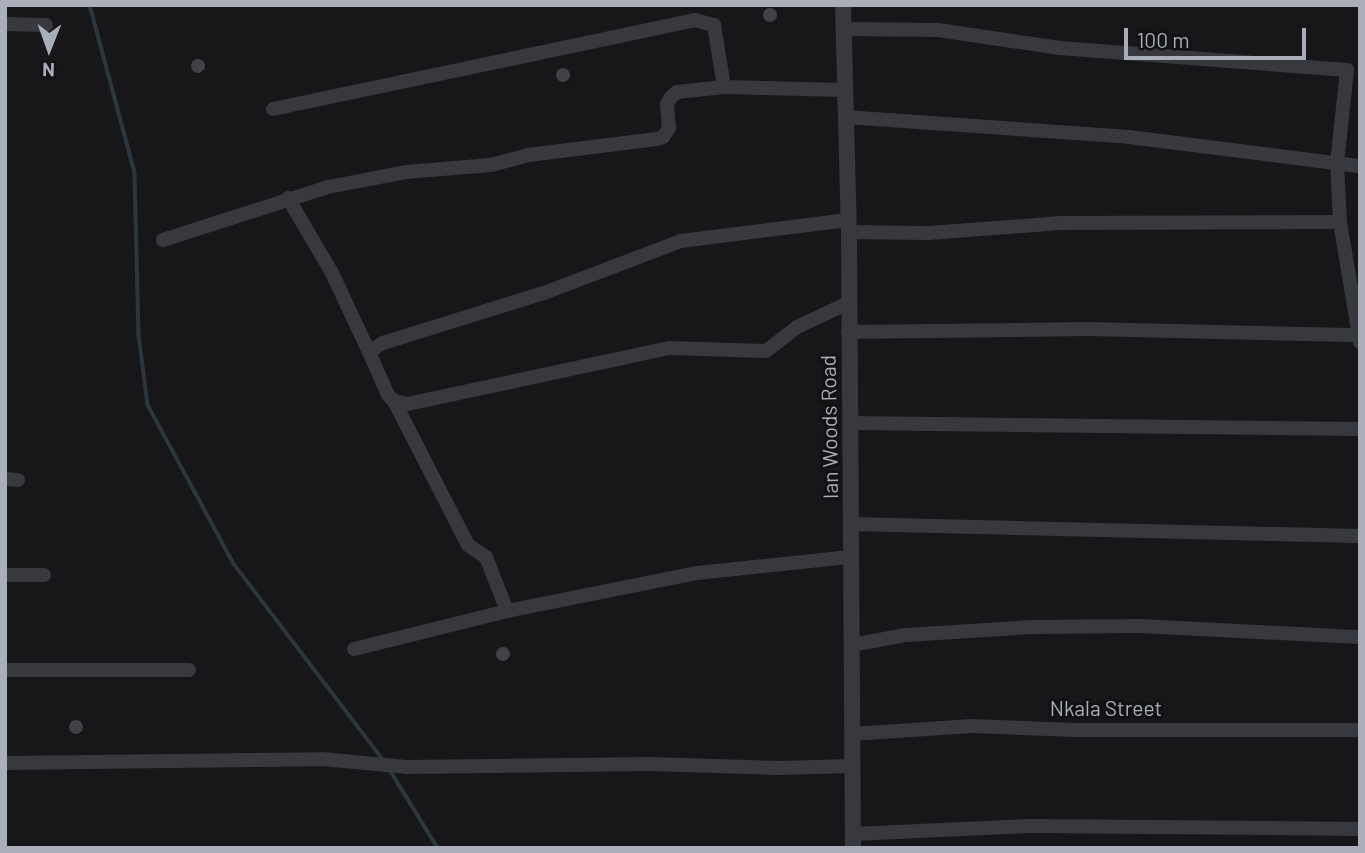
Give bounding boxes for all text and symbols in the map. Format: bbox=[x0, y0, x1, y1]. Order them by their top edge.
north arrow bbox=[14, 14, 84, 84]
scale bar bbox=[1127, 14, 1309, 58]
text: 100 m bbox=[1137, 27, 1190, 52]
text: N bbox=[42, 59, 55, 82]
street label: Ian Woods Road bbox=[815, 355, 843, 499]
street label: Nkala Street bbox=[1050, 695, 1162, 721]

